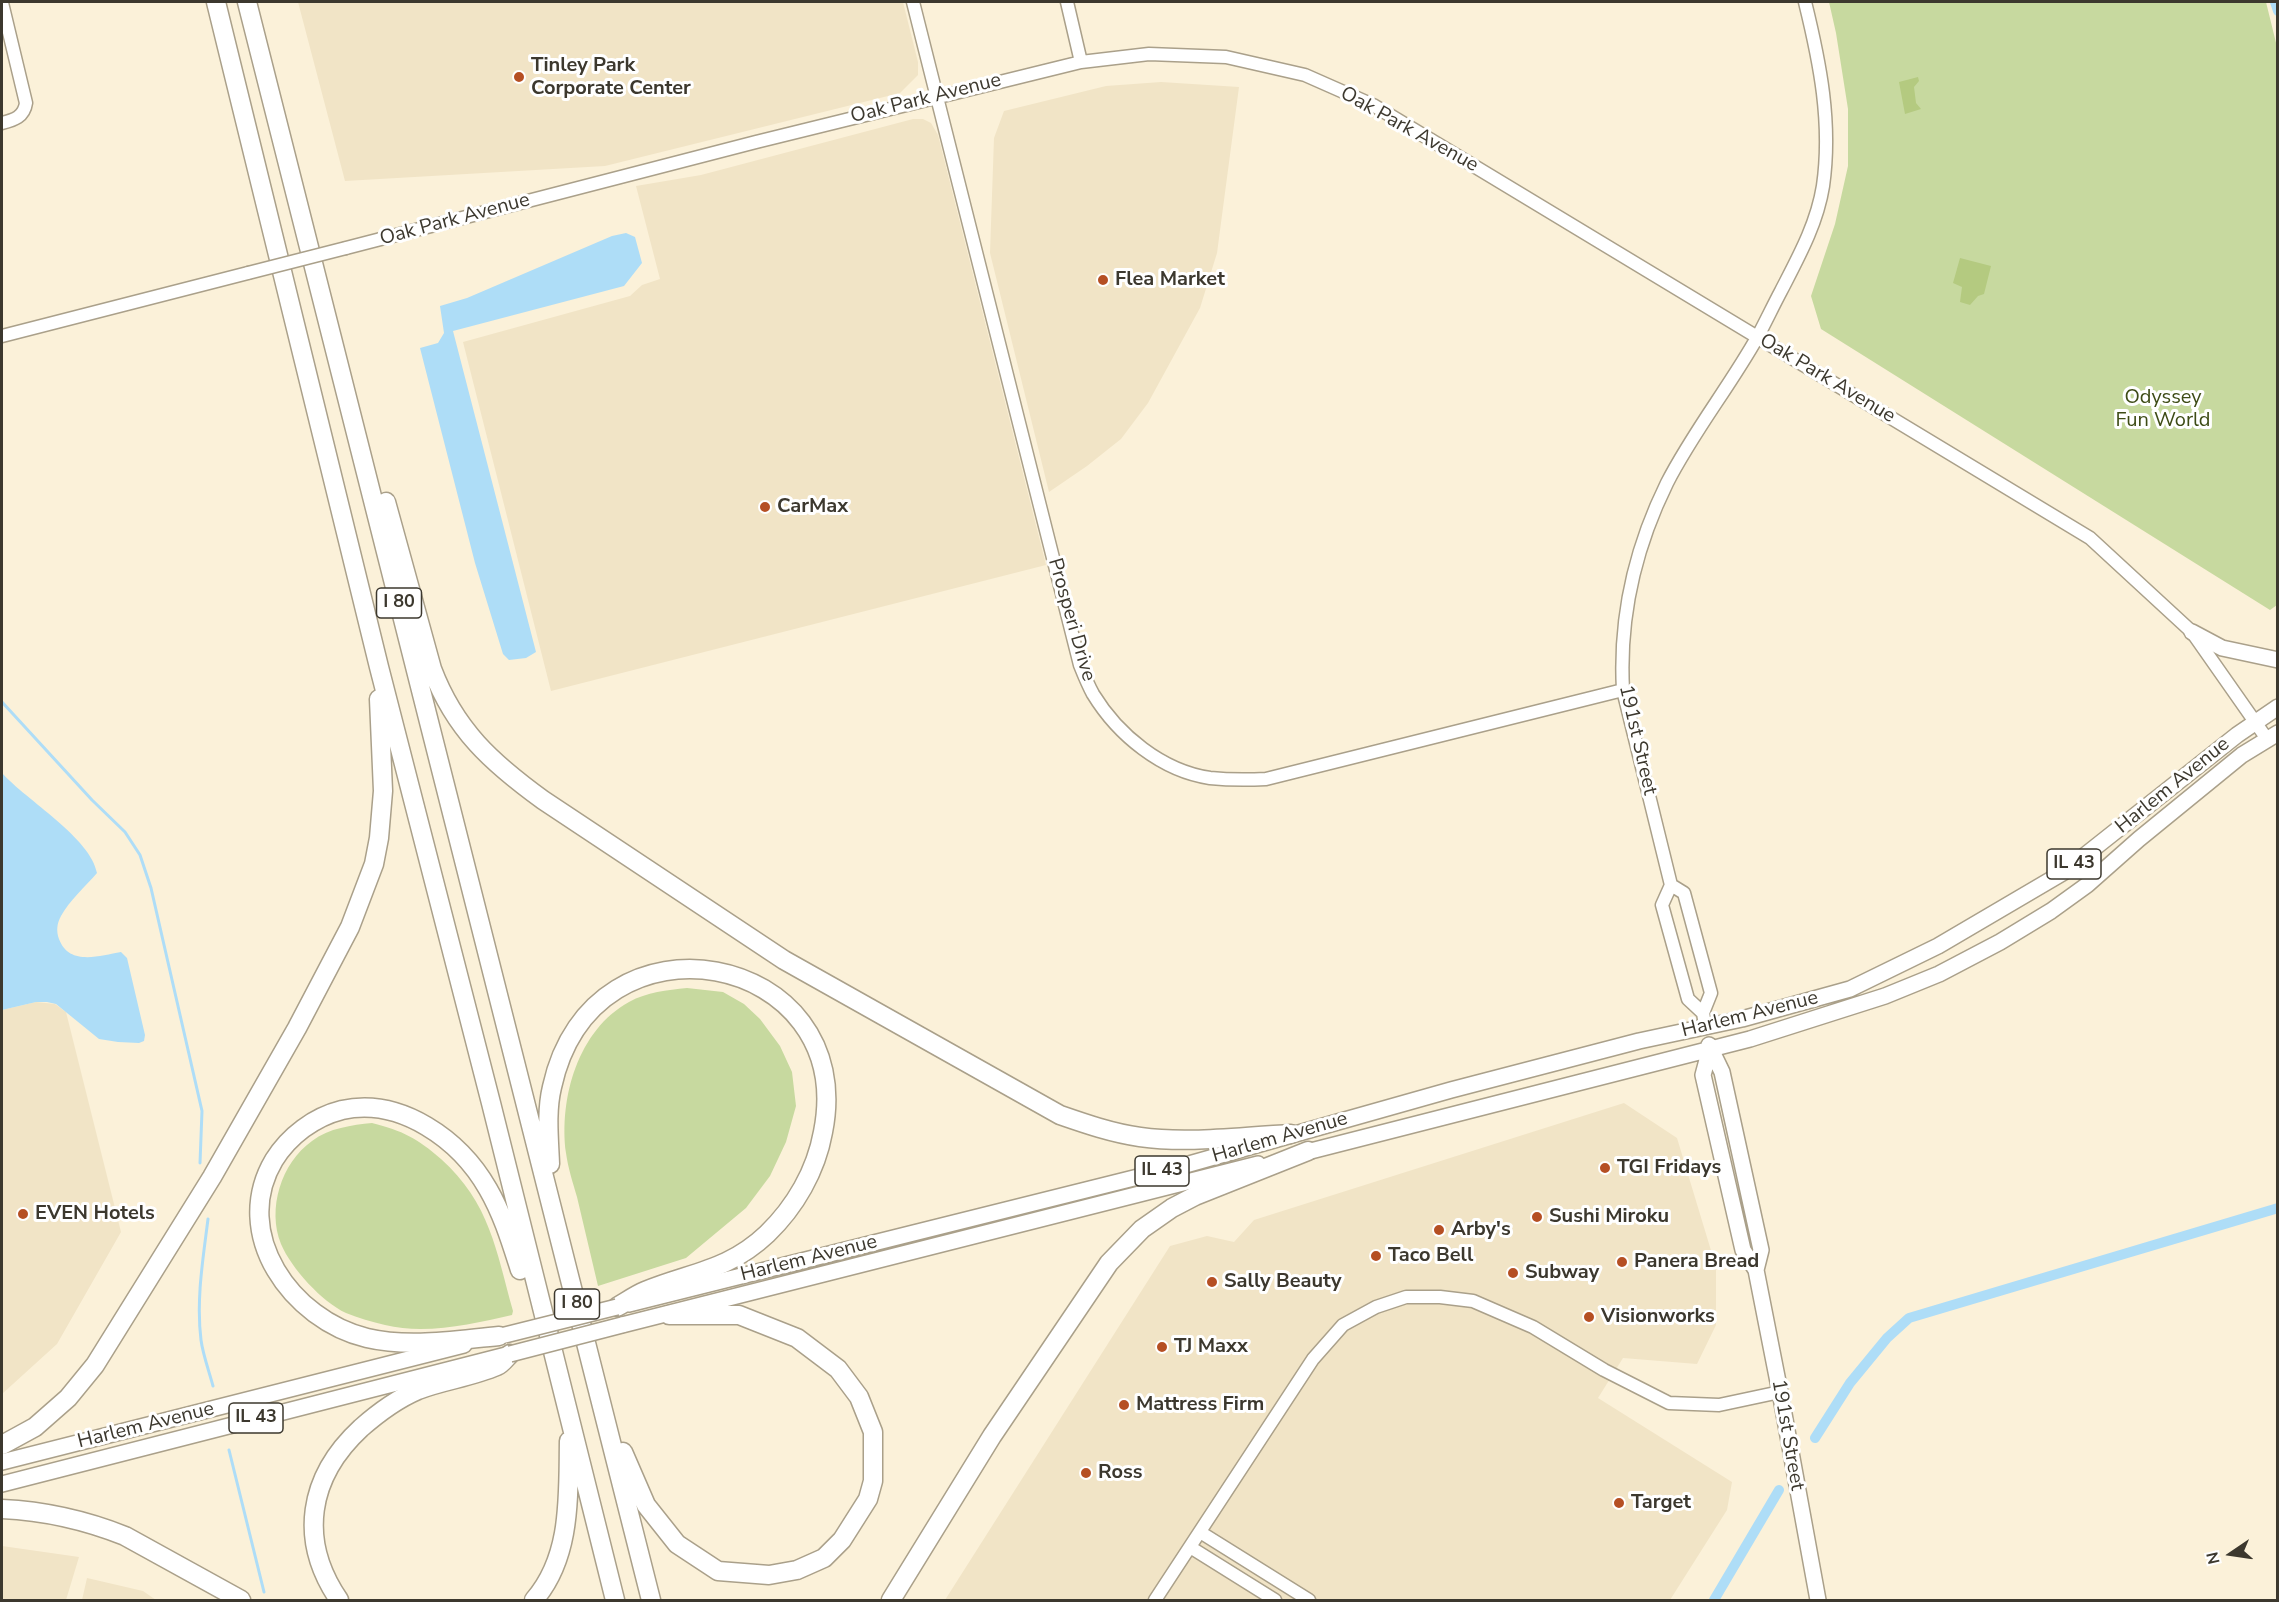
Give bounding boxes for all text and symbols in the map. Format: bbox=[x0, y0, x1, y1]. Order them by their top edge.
place label: Tinley Park Corporate Center bbox=[531, 54, 691, 101]
street label: Oak Park Avenue bbox=[848, 69, 1004, 129]
marker: Tinley Park Corporate Center bbox=[512, 70, 526, 84]
street label: Oak Park Avenue bbox=[1336, 82, 1482, 178]
street label: Oak Park Avenue bbox=[377, 188, 533, 252]
place label: Flea Market bbox=[1115, 268, 1225, 292]
marker: Flea Market bbox=[1096, 273, 1110, 287]
street label: Oak Park Avenue bbox=[1755, 329, 1899, 429]
park label: Odyssey Fun World bbox=[2115, 386, 2211, 433]
place label: CarMax bbox=[777, 495, 848, 519]
marker: CarMax bbox=[758, 500, 772, 514]
street label: Prosperi Drive bbox=[1042, 556, 1100, 684]
road number: I 80 bbox=[376, 588, 422, 618]
street label: 191st Street bbox=[1613, 683, 1661, 797]
street label: Harlem Avenue bbox=[2111, 733, 2235, 839]
road number: IL 43 bbox=[2047, 849, 2101, 879]
street label: Harlem Avenue bbox=[1679, 986, 1821, 1044]
street label: Harlem Avenue bbox=[1210, 1107, 1350, 1169]
road number: IL 43 bbox=[1135, 1156, 1189, 1186]
place label: TGI Fridays bbox=[1617, 1156, 1721, 1180]
marker: TGI Fridays bbox=[1598, 1161, 1612, 1175]
place label: EVEN Hotels bbox=[35, 1202, 155, 1226]
place label: Sushi Miroku bbox=[1549, 1205, 1669, 1229]
marker: EVEN Hotels bbox=[16, 1207, 30, 1221]
marker: Sushi Miroku bbox=[1530, 1210, 1544, 1224]
place label: Arby's bbox=[1451, 1218, 1511, 1242]
marker: Arby's bbox=[1432, 1223, 1446, 1237]
street label: Harlem Avenue bbox=[738, 1230, 880, 1288]
place label: Taco Bell bbox=[1388, 1244, 1473, 1268]
marker: Taco Bell bbox=[1369, 1249, 1383, 1263]
place label: Panera Bread bbox=[1634, 1250, 1759, 1274]
marker: Panera Bread bbox=[1615, 1255, 1629, 1269]
place label: Subway bbox=[1525, 1261, 1599, 1285]
marker: Subway bbox=[1506, 1266, 1520, 1280]
place label: Sally Beauty bbox=[1224, 1270, 1341, 1294]
marker: Sally Beauty bbox=[1205, 1275, 1219, 1289]
road number: I 80 bbox=[554, 1289, 600, 1319]
place label: Visionworks bbox=[1601, 1305, 1715, 1329]
marker: Visionworks bbox=[1582, 1310, 1596, 1324]
place label: TJ Maxx bbox=[1174, 1335, 1248, 1359]
marker: TJ Maxx bbox=[1155, 1340, 1169, 1354]
street label: 191st Street bbox=[1765, 1378, 1809, 1492]
place label: Mattress Firm bbox=[1136, 1393, 1264, 1417]
street label: Harlem Avenue bbox=[75, 1397, 217, 1455]
marker: Mattress Firm bbox=[1117, 1398, 1131, 1412]
road number: IL 43 bbox=[229, 1403, 283, 1433]
place label: Ross bbox=[1098, 1461, 1142, 1485]
marker: Ross bbox=[1079, 1466, 1093, 1480]
place label: Target bbox=[1631, 1491, 1691, 1515]
marker: Target bbox=[1612, 1496, 1626, 1510]
north arrow bbox=[2201, 1524, 2261, 1584]
text: N bbox=[2201, 1550, 2226, 1566]

